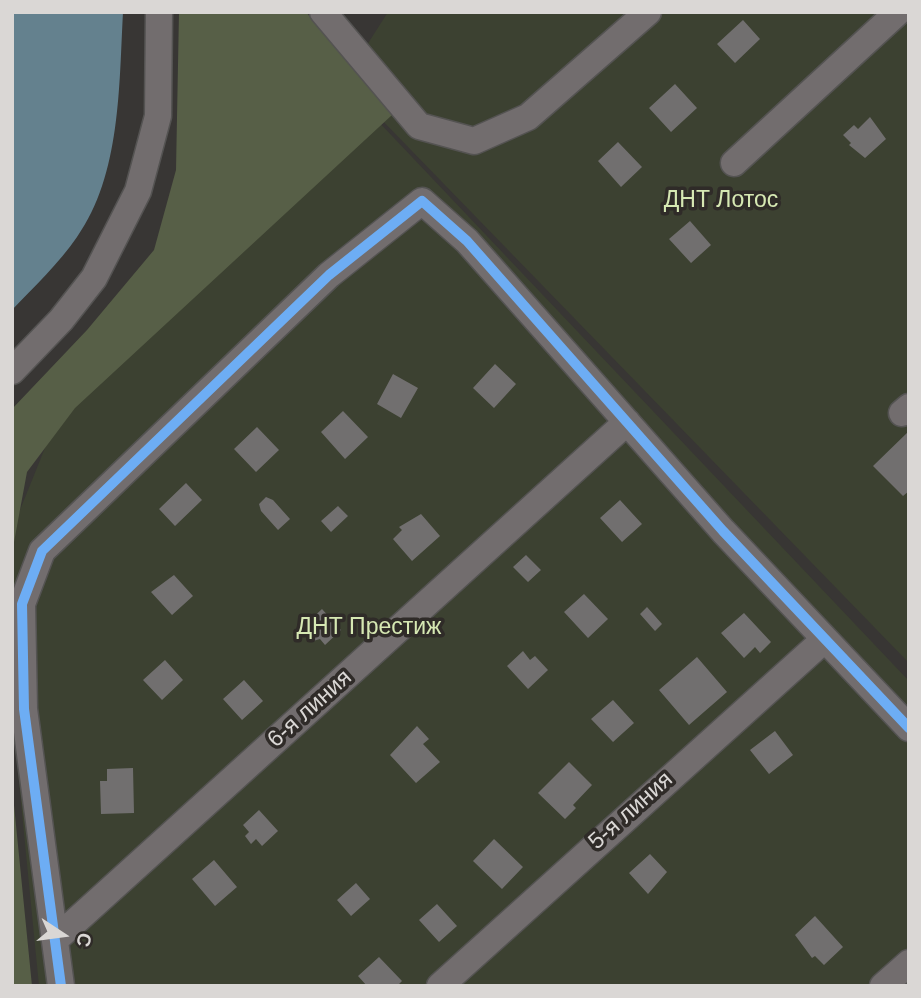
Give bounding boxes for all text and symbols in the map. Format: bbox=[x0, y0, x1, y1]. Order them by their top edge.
park label: ДНТ Лотос bbox=[664, 187, 778, 215]
park label: ДНТ Престиж bbox=[296, 614, 442, 642]
street label: 6-я линия bbox=[262, 664, 358, 754]
street label: 5-я линия bbox=[583, 766, 679, 856]
north arrow bbox=[28, 900, 98, 970]
text: С bbox=[72, 931, 96, 949]

